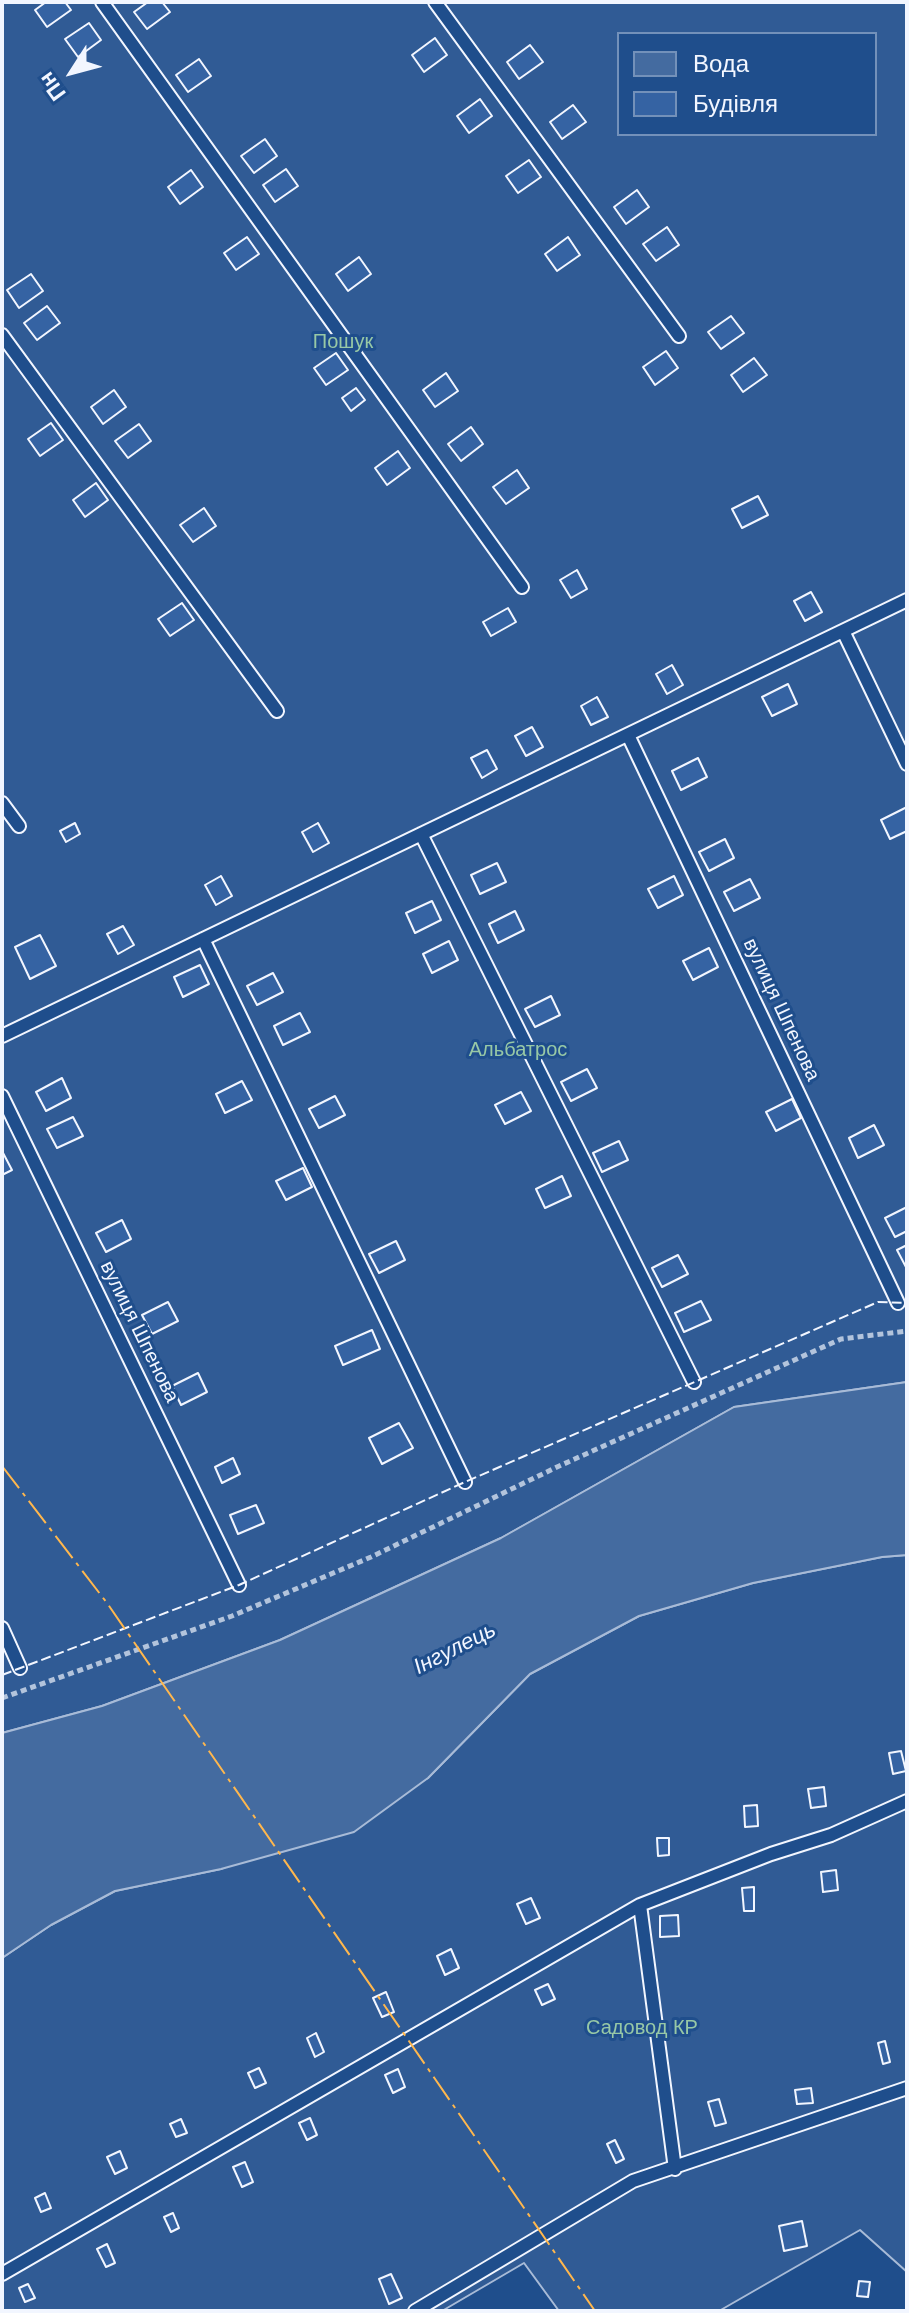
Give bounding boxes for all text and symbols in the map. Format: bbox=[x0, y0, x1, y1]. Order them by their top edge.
north arrow bbox=[32, 32, 112, 112]
legend bbox=[617, 32, 877, 136]
text: Вода bbox=[693, 50, 749, 77]
text: Пн bbox=[34, 67, 71, 106]
text: Будівля bbox=[693, 90, 778, 117]
park label: Пошук bbox=[313, 330, 373, 354]
street label: вулиця Шпенова bbox=[737, 935, 825, 1085]
park label: Альбатрос bbox=[469, 1038, 567, 1062]
street label: вулиця Шпенова bbox=[94, 1257, 184, 1407]
water label: Інгулець bbox=[410, 1617, 500, 1681]
park label: Садовод КР bbox=[586, 2016, 698, 2040]

